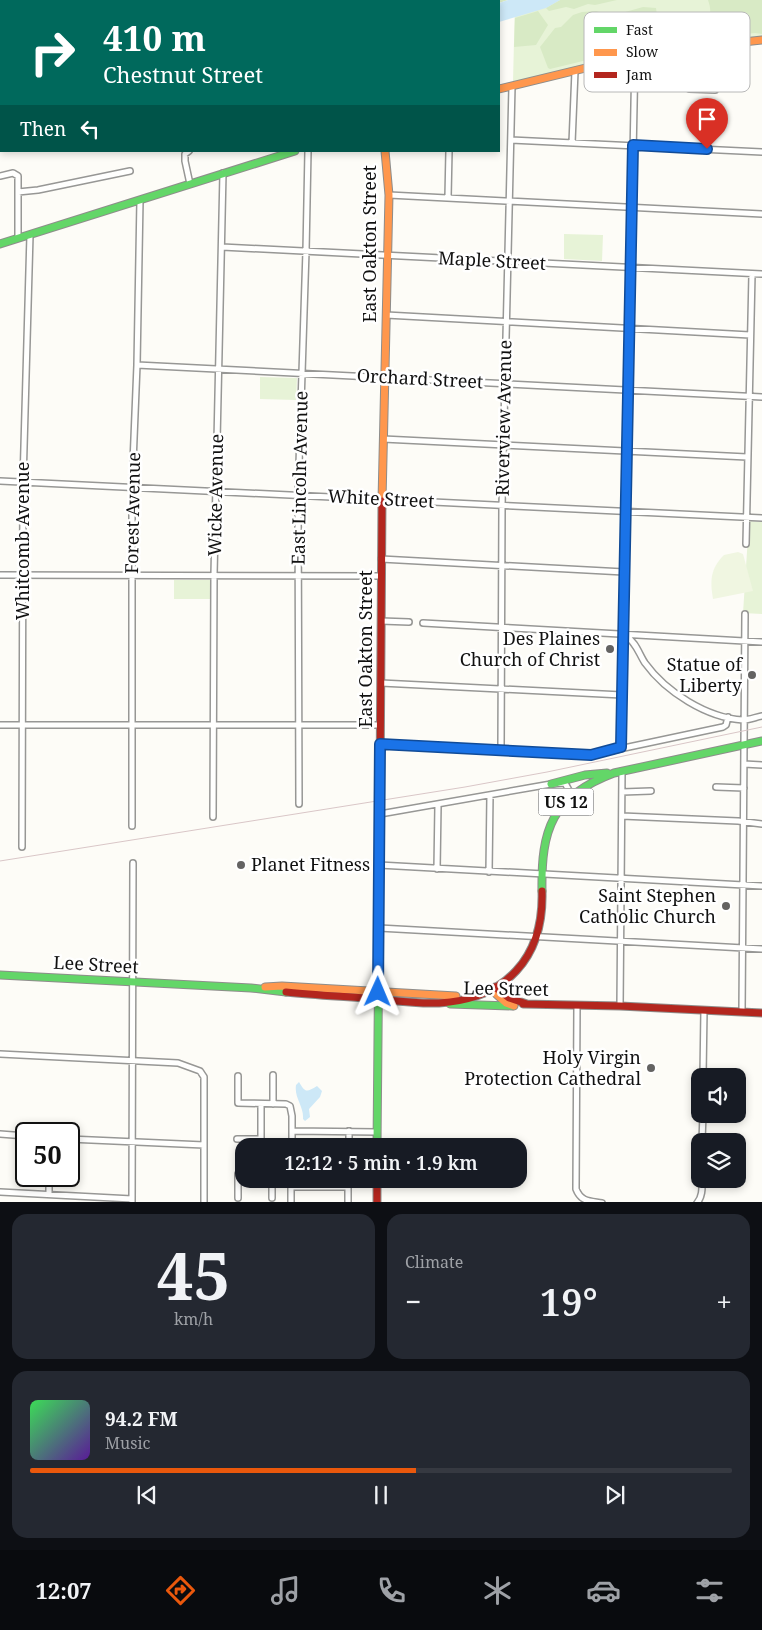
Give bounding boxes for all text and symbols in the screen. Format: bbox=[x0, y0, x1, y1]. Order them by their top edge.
legend bbox=[584, 12, 750, 92]
text: 410 m bbox=[103, 14, 206, 61]
icon: right bbox=[20, 20, 85, 85]
text: Fast bbox=[626, 20, 653, 39]
text: Slow bbox=[626, 42, 659, 61]
text: Chestnut Street bbox=[103, 59, 263, 89]
text: Jam bbox=[625, 65, 652, 84]
pin bbox=[686, 98, 728, 149]
icon: arrive bbox=[693, 105, 721, 133]
icon: left bbox=[76, 115, 104, 143]
text: Then bbox=[20, 116, 66, 142]
street label: East Oakton Street bbox=[357, 165, 381, 323]
street label: Maple Street bbox=[437, 245, 547, 275]
street label: Riverview Avenue bbox=[490, 340, 516, 496]
street label: Orchard Street bbox=[356, 363, 484, 393]
street label: East Lincoln Avenue bbox=[285, 391, 313, 565]
street label: Wicke Avenue bbox=[202, 434, 228, 556]
street label: Forest Avenue bbox=[119, 452, 145, 574]
street label: Whitcomb Avenue bbox=[10, 462, 34, 620]
street label: White Street bbox=[327, 483, 435, 513]
street label: East Oakton Street bbox=[353, 570, 377, 728]
place label: Des Plaines Church of Christ bbox=[460, 626, 600, 671]
marker: Des Plaines Church of Christ bbox=[604, 643, 616, 655]
place label: Statue of Liberty bbox=[667, 652, 743, 697]
marker: Statue of Liberty bbox=[746, 669, 758, 681]
road number: US 12 bbox=[538, 789, 594, 816]
place label: Planet Fitness bbox=[251, 852, 370, 876]
marker: Planet Fitness bbox=[235, 859, 247, 871]
place label: Saint Stephen Catholic Church bbox=[579, 883, 716, 928]
marker: Saint Stephen Catholic Church bbox=[720, 900, 732, 912]
street label: Lee Street bbox=[53, 950, 139, 978]
position arrow bbox=[351, 965, 403, 1017]
street label: Lee Street bbox=[463, 975, 549, 1001]
place label: Holy Virgin Protection Cathedral bbox=[464, 1045, 641, 1090]
marker: Holy Virgin Protection Cathedral bbox=[645, 1062, 657, 1074]
map controls bbox=[691, 1068, 746, 1188]
button: sound bbox=[691, 1068, 746, 1123]
speed limit sign: 50 bbox=[15, 1122, 80, 1187]
button: layers bbox=[691, 1133, 746, 1188]
text: 12:12 · 5 min · 1.9 km bbox=[284, 1150, 478, 1176]
text: 45 bbox=[157, 1231, 230, 1319]
text: Climate bbox=[405, 1251, 463, 1273]
text: 19° bbox=[540, 1275, 598, 1327]
text: − bbox=[405, 1282, 421, 1320]
text: + bbox=[716, 1282, 732, 1320]
text: km/h bbox=[174, 1308, 213, 1330]
text: 94.2 FM bbox=[105, 1406, 178, 1432]
text: Music bbox=[105, 1432, 150, 1454]
icon: previous bbox=[133, 1481, 161, 1509]
icon: pause bbox=[367, 1481, 395, 1509]
icon: next bbox=[601, 1481, 629, 1509]
icon: directions bbox=[163, 1573, 198, 1608]
icon: music bbox=[268, 1573, 303, 1608]
icon: phone bbox=[374, 1573, 409, 1608]
icon: climate bbox=[480, 1573, 515, 1608]
icon: car bbox=[586, 1573, 621, 1608]
icon: filters bbox=[692, 1573, 727, 1608]
text: 12:07 bbox=[35, 1575, 92, 1605]

